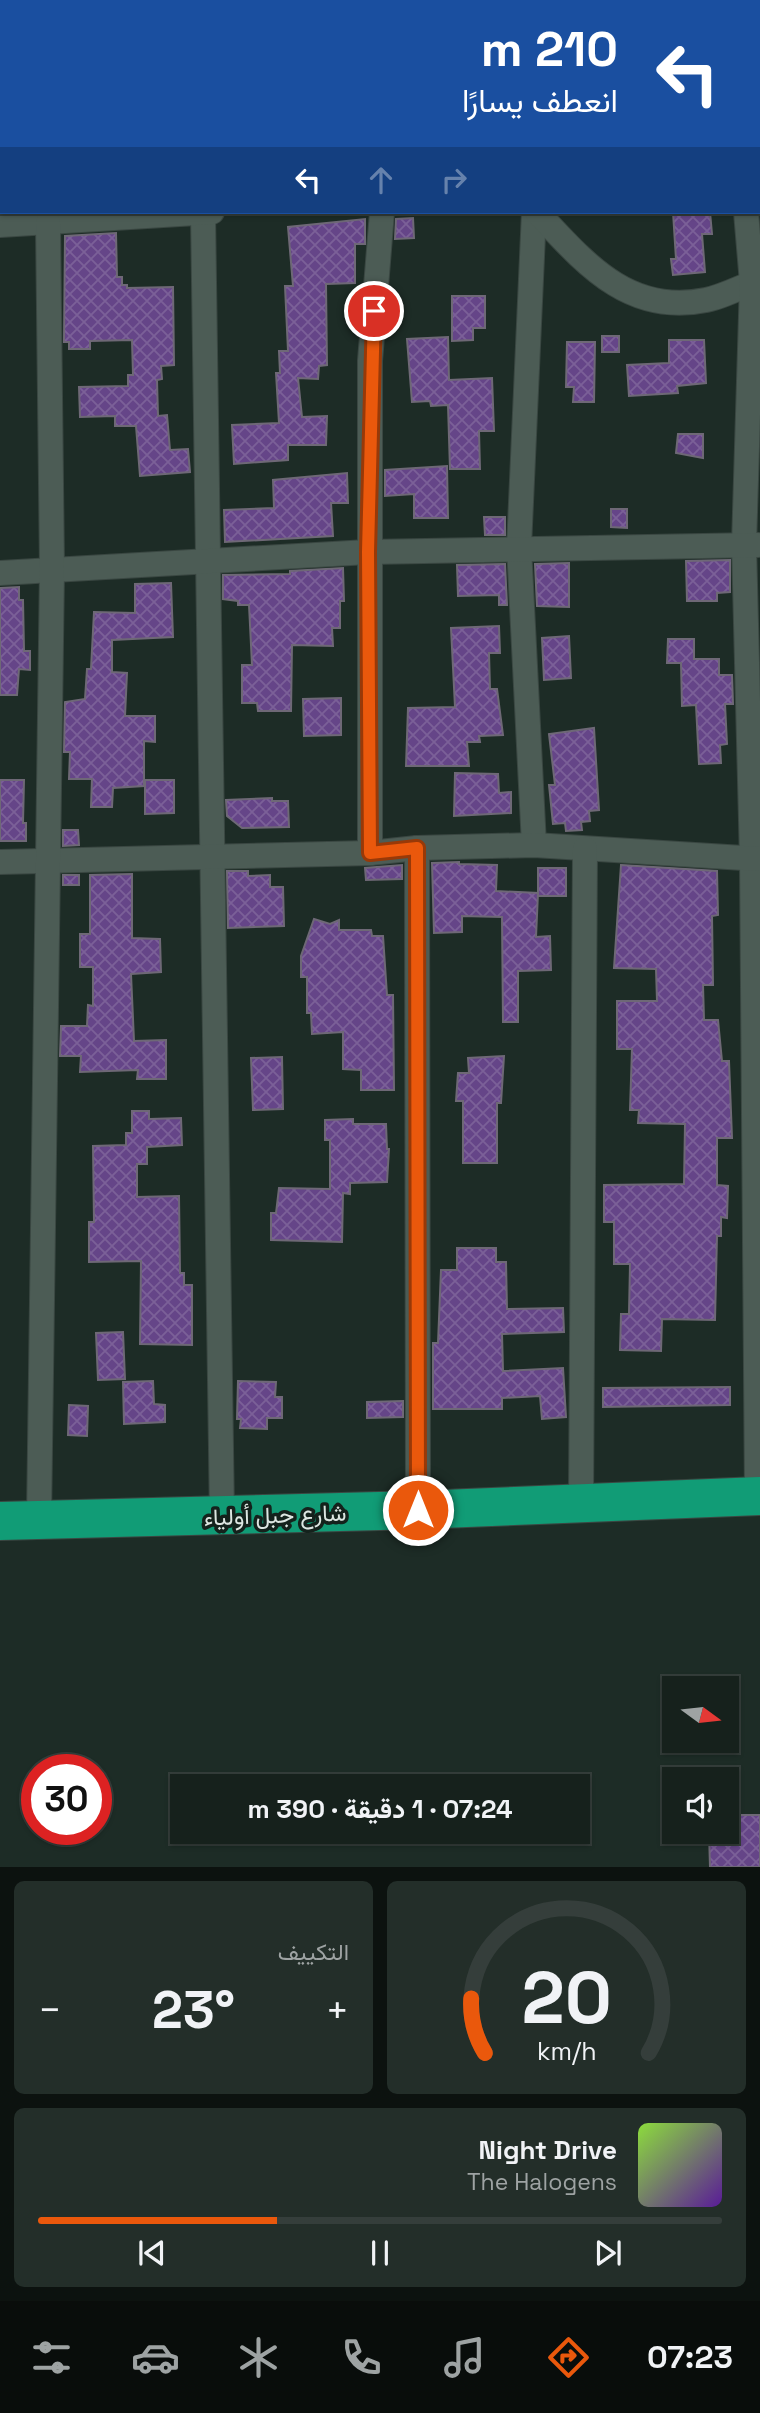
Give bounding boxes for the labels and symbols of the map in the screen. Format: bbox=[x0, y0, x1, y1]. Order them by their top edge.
pin bbox=[344, 281, 404, 341]
position arrow bbox=[381, 1473, 455, 1547]
street label: شارع جبل أولياء bbox=[203, 1498, 347, 1533]
north arrow bbox=[662, 1676, 738, 1754]
speed limit sign: 30 bbox=[21, 1754, 112, 1845]

